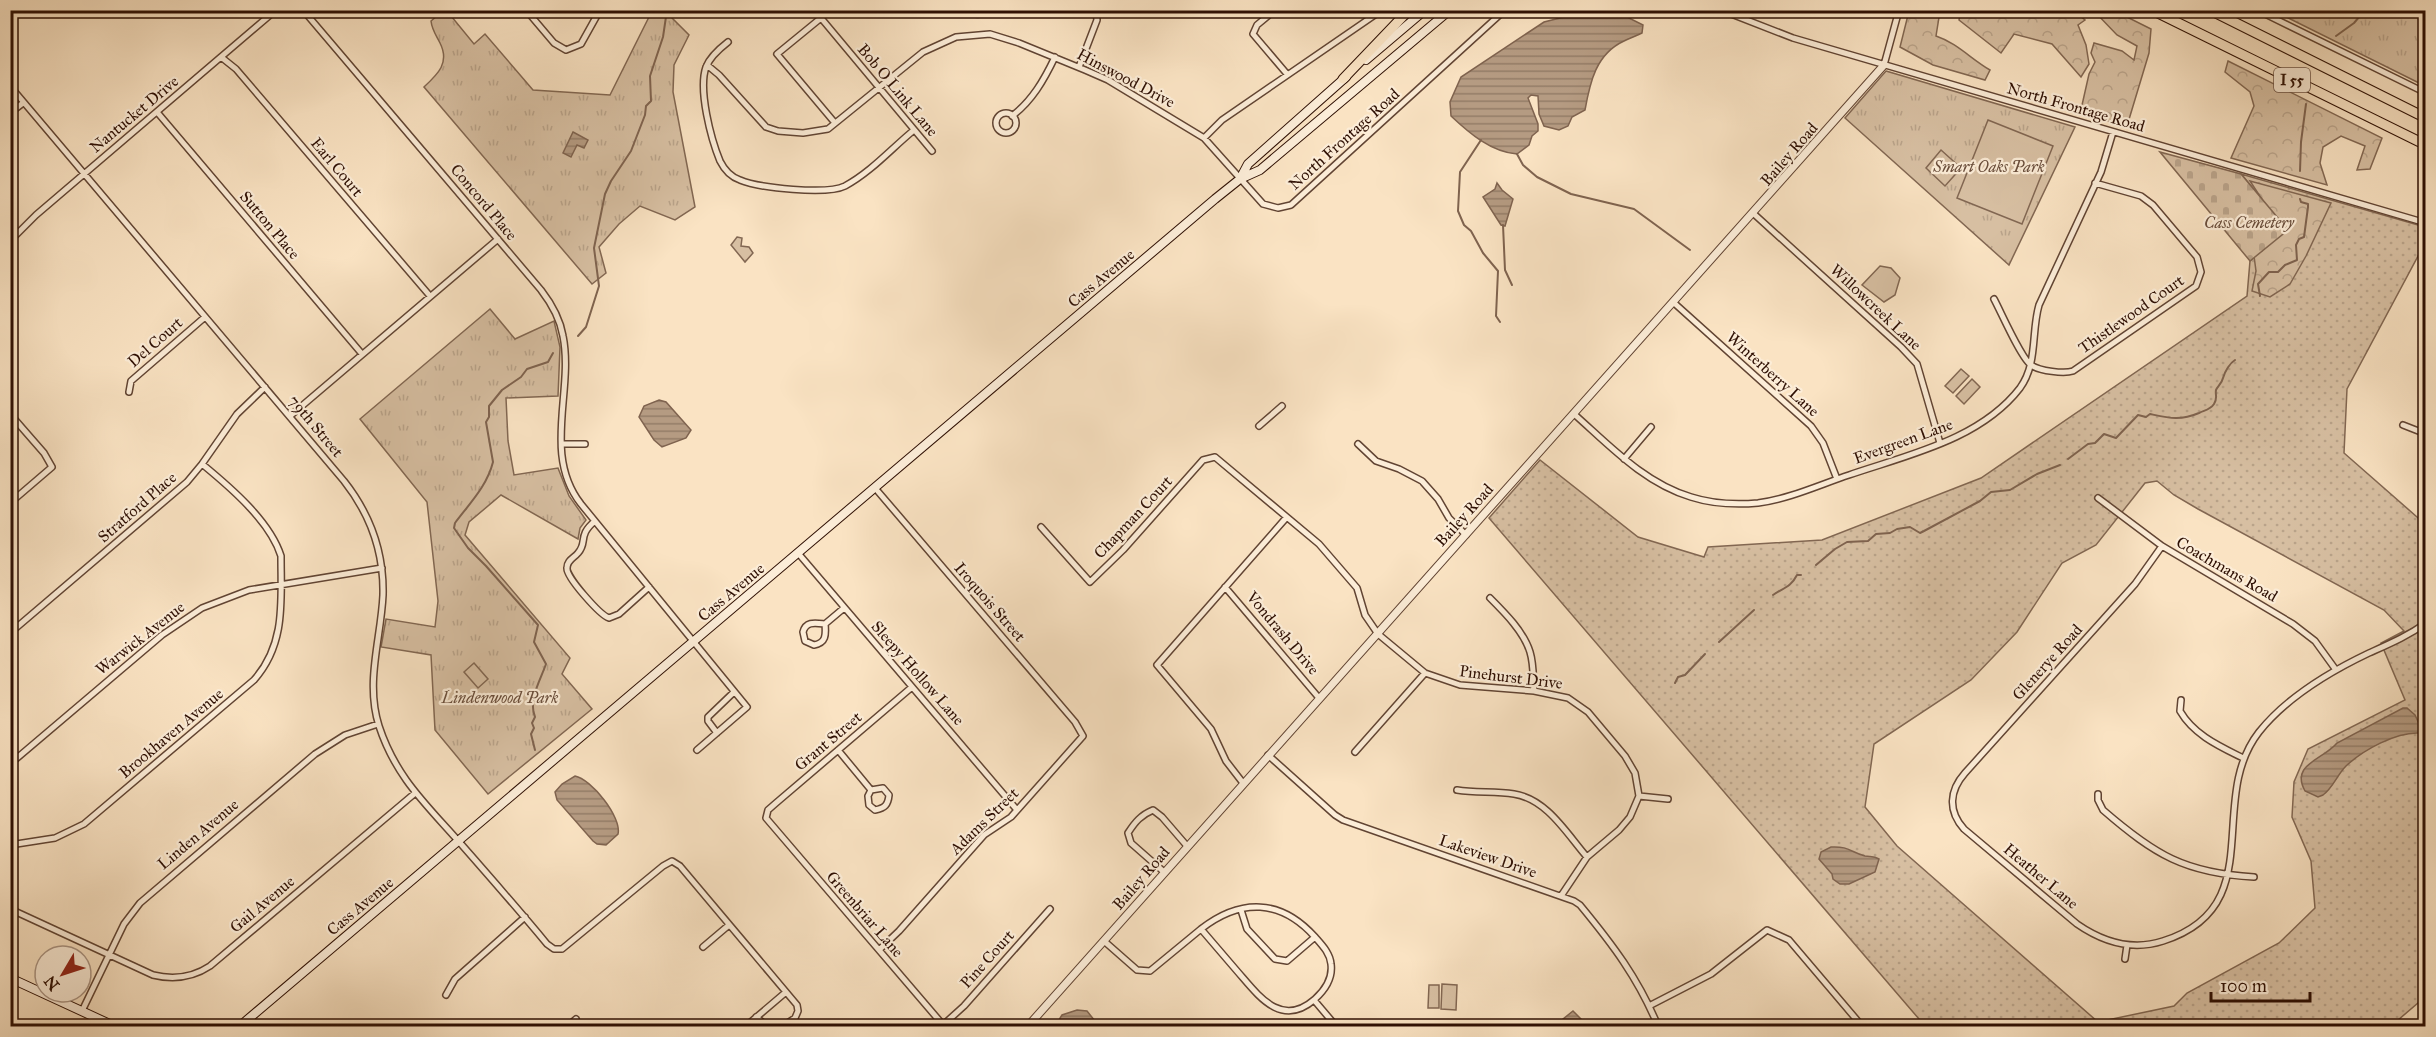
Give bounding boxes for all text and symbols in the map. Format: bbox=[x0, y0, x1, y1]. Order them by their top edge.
street label: Bob O Link Lane bbox=[854, 40, 943, 141]
street label: Hinswood Drive bbox=[1074, 44, 1178, 112]
road number: I 55 bbox=[2274, 68, 2310, 92]
street label: Nantucket Drive bbox=[86, 71, 182, 156]
street label: North Frontage Road bbox=[2005, 78, 2147, 137]
street label: North Frontage Road bbox=[1285, 84, 1404, 194]
street label: Bailey Road bbox=[1756, 118, 1822, 190]
street label: Earl Court bbox=[307, 134, 367, 201]
park label: Smart Oaks Park bbox=[1932, 157, 2045, 176]
street label: Concord Place bbox=[447, 160, 522, 244]
street label: Sutton Place bbox=[236, 187, 304, 263]
park label: Cass Cemetery bbox=[2204, 213, 2295, 232]
street label: Cass Avenue bbox=[1064, 245, 1138, 311]
street label: Willowcreek Lane bbox=[1827, 260, 1926, 354]
street label: Thistlewood Court bbox=[2075, 270, 2188, 357]
street label: Del Court bbox=[124, 313, 187, 371]
street label: Winterberry Lane bbox=[1723, 328, 1823, 421]
street label: 79th Street bbox=[285, 391, 348, 461]
street label: Evergreen Lane bbox=[1851, 414, 1956, 469]
street label: Stratford Place bbox=[94, 468, 180, 546]
street label: Chapman Court bbox=[1090, 471, 1176, 562]
street label: Bailey Road bbox=[1431, 480, 1497, 550]
street label: Coachmans Road bbox=[2173, 532, 2281, 606]
street label: Iroquois Street bbox=[950, 558, 1030, 646]
street label: Cass Avenue bbox=[694, 559, 768, 625]
street label: Vondrash Drive bbox=[1242, 587, 1324, 679]
street label: Warwick Avenue bbox=[92, 597, 189, 679]
street label: Sleepy Hollow Lane bbox=[868, 617, 969, 729]
street label: Glenerye Road bbox=[2008, 620, 2086, 704]
street label: Pinehurst Drive bbox=[1458, 661, 1564, 693]
street label: Brookhaven Avenue bbox=[115, 684, 227, 782]
park label: Lindenwood Park bbox=[441, 688, 558, 707]
street label: Grant Street bbox=[791, 707, 866, 775]
street label: Adams Street bbox=[945, 783, 1022, 859]
street label: Linden Avenue bbox=[154, 794, 243, 873]
street label: Lakeview Drive bbox=[1437, 830, 1540, 882]
street label: Heather Lane bbox=[2000, 839, 2082, 913]
street label: Bailey Road bbox=[1108, 842, 1174, 914]
street label: Greenbriar Lane bbox=[822, 867, 908, 961]
street label: Gail Avenue bbox=[226, 871, 298, 937]
street label: Cass Avenue bbox=[323, 873, 397, 939]
street label: Pine Court bbox=[956, 926, 1018, 992]
north arrow bbox=[33, 944, 93, 1004]
scale bar bbox=[2211, 965, 2310, 1003]
text: N bbox=[40, 972, 63, 994]
text: 100 m bbox=[2220, 975, 2267, 997]

